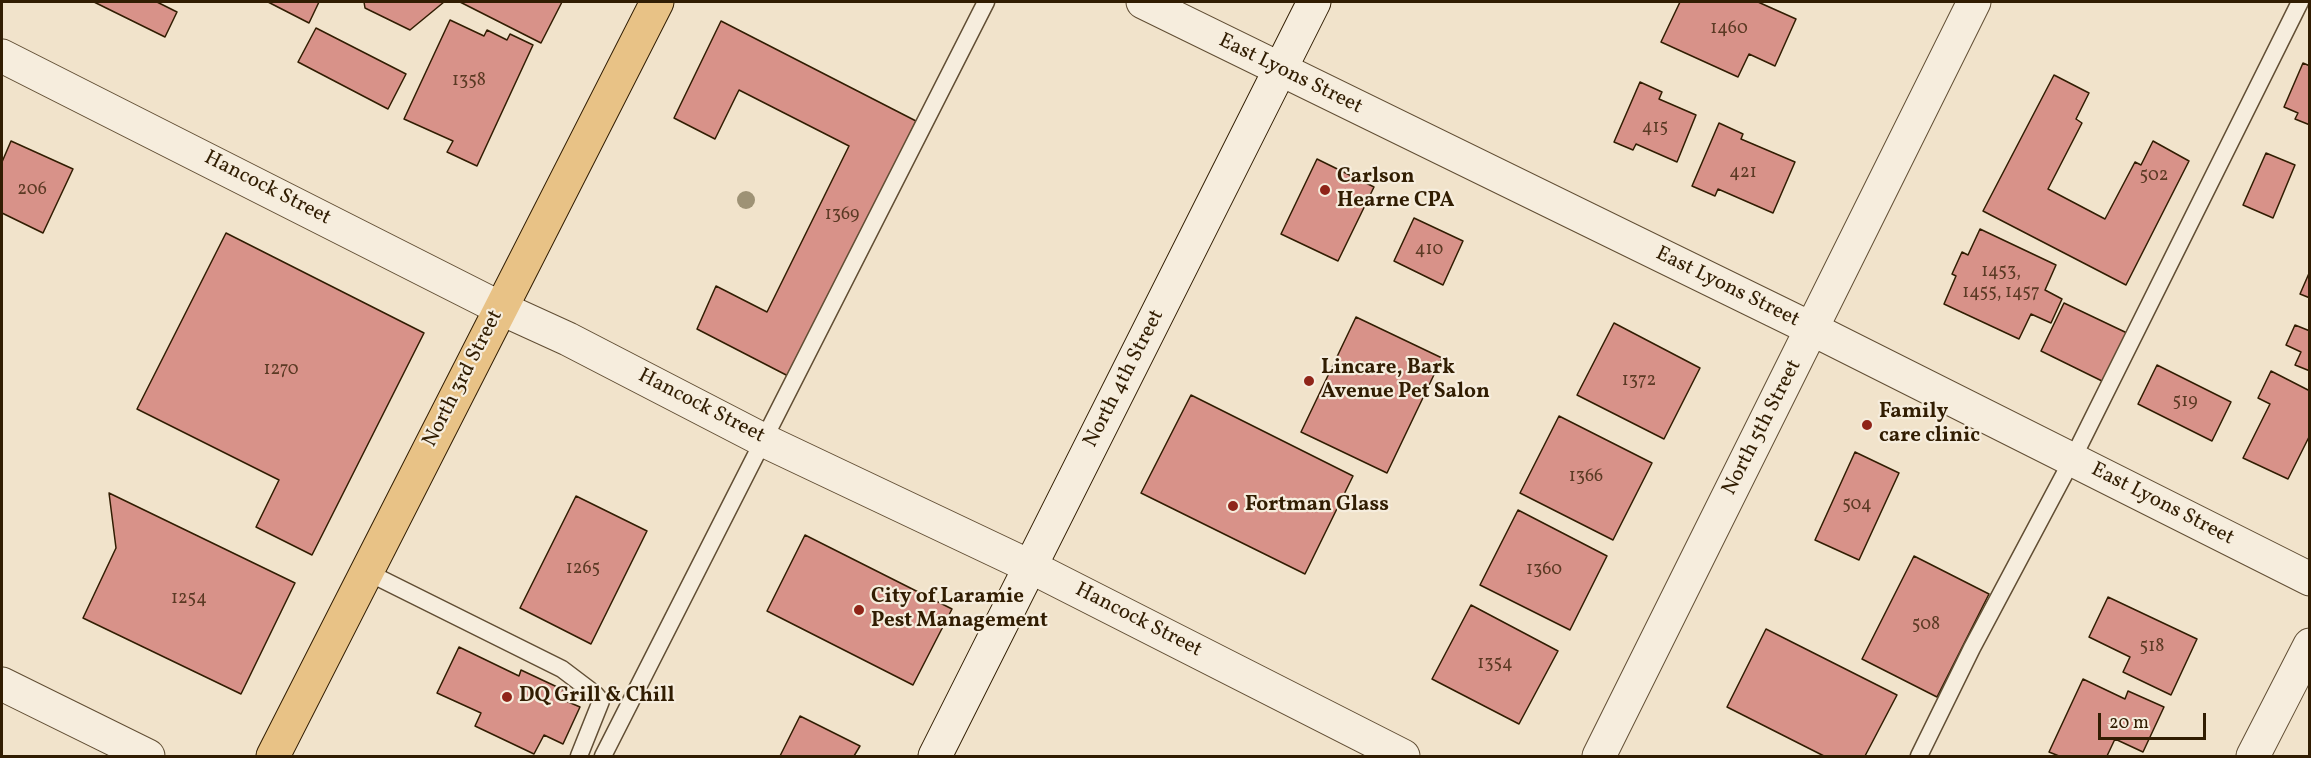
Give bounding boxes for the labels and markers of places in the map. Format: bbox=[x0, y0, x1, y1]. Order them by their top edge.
place label: Carlson Hearne CPA bbox=[1337, 165, 1455, 215]
marker: Carlson Hearne CPA bbox=[1318, 183, 1332, 197]
place label: Lincare, Bark Avenue Pet Salon bbox=[1321, 356, 1490, 406]
marker: Lincare, Bark Avenue Pet Salon bbox=[1302, 374, 1316, 388]
place label: Family care clinic bbox=[1879, 400, 1980, 450]
marker: Family care clinic bbox=[1860, 418, 1874, 432]
place label: Fortman Glass bbox=[1245, 493, 1389, 519]
marker: Fortman Glass bbox=[1226, 499, 1240, 513]
place label: City of Laramie Pest Management bbox=[871, 585, 1048, 635]
marker: City of Laramie Pest Management bbox=[852, 603, 866, 617]
place label: DQ Grill & Chill bbox=[519, 684, 675, 710]
marker: DQ Grill & Chill bbox=[500, 690, 514, 704]

